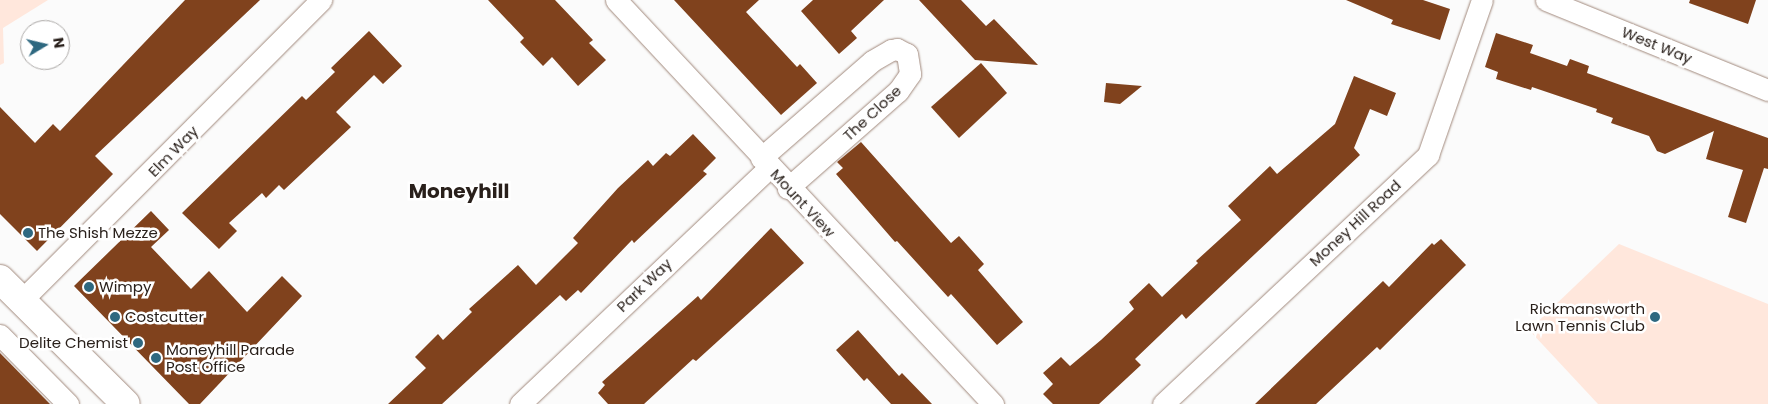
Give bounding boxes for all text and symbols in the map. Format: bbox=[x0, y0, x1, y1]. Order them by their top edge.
north arrow bbox=[20, 20, 70, 70]
street label: West Way bbox=[1619, 23, 1695, 67]
text: N bbox=[48, 36, 70, 50]
street label: The Close bbox=[839, 82, 905, 144]
street label: Elm Way bbox=[144, 122, 202, 180]
street label: Mount View bbox=[767, 165, 839, 241]
street label: Money Hill Road bbox=[1306, 176, 1404, 270]
district label: Moneyhill bbox=[409, 179, 509, 203]
place label: The Shish Mezze bbox=[38, 224, 158, 242]
marker: The Shish Mezze bbox=[22, 227, 34, 239]
street label: Park Way bbox=[613, 254, 675, 316]
place label: Wimpy bbox=[99, 278, 151, 296]
marker: Wimpy bbox=[83, 281, 95, 293]
place label: Rickmansworth Lawn Tennis Club bbox=[1515, 299, 1645, 334]
place label: Costcutter bbox=[125, 308, 204, 326]
marker: Costcutter bbox=[109, 311, 121, 323]
marker: Rickmansworth Lawn Tennis Club bbox=[1649, 311, 1661, 323]
place label: Delite Chemist bbox=[19, 334, 128, 352]
marker: Delite Chemist bbox=[132, 337, 144, 349]
place label: Moneyhill Parade Post Office bbox=[166, 340, 295, 375]
marker: Moneyhill Parade Post Office bbox=[150, 352, 162, 364]

